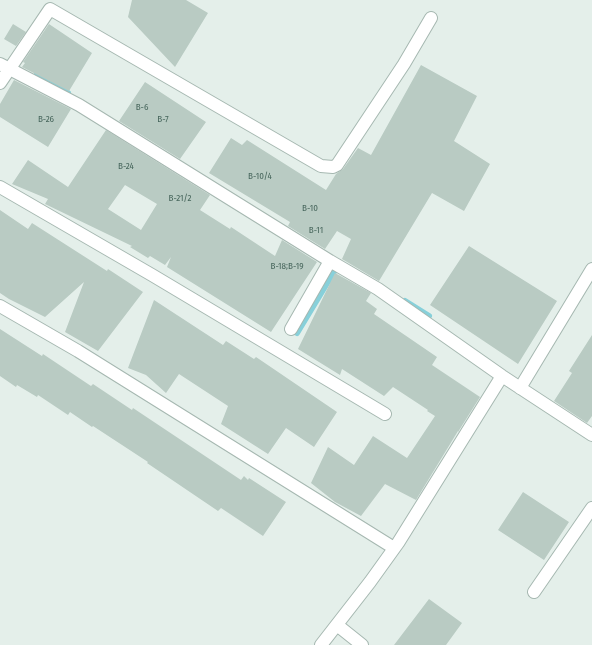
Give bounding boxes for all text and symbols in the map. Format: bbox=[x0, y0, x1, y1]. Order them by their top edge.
house number: B-6 bbox=[136, 102, 148, 112]
house number: B-26 bbox=[38, 114, 54, 124]
house number: B-7 bbox=[157, 114, 169, 124]
house number: B-24 bbox=[118, 161, 134, 171]
house number: B-10/4 bbox=[248, 171, 272, 181]
house number: B-21/2 bbox=[169, 193, 191, 203]
house number: B-10 bbox=[302, 203, 318, 213]
house number: B-11 bbox=[309, 225, 323, 235]
house number: B-18;B-19 bbox=[270, 261, 304, 271]

